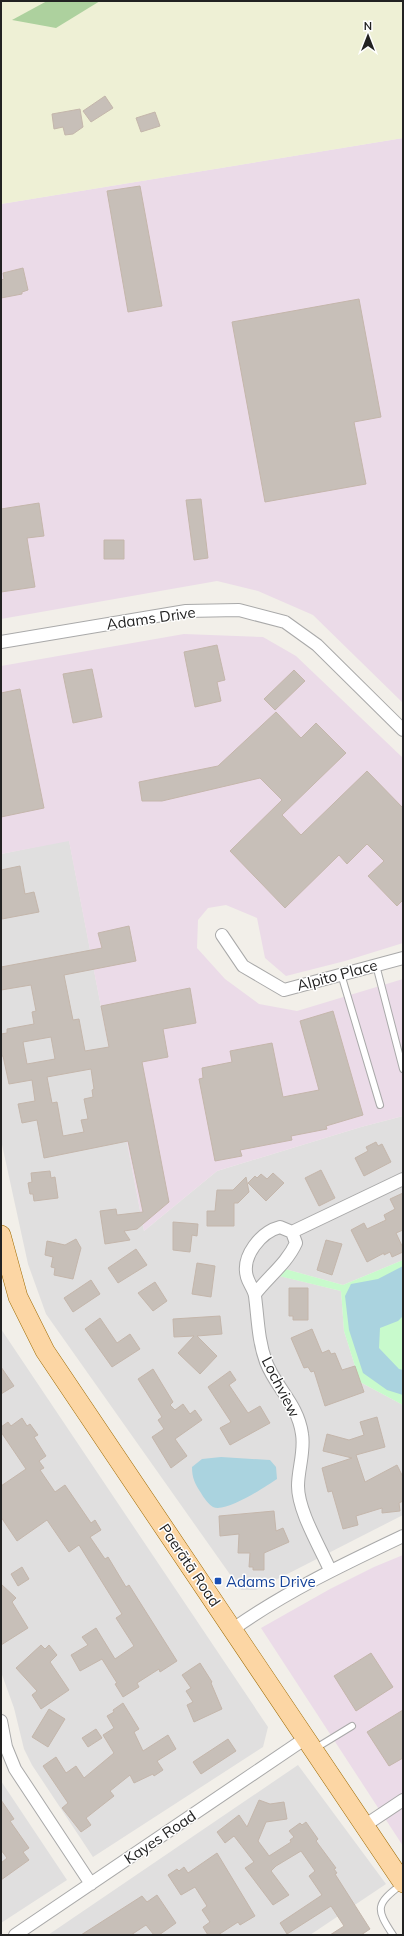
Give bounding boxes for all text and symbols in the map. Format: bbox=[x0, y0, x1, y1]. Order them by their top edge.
north arrow bbox=[348, 16, 388, 56]
text: N bbox=[364, 19, 372, 33]
street label: Adams Drive bbox=[105, 602, 197, 634]
street label: Alpito Place bbox=[295, 955, 379, 995]
street label: Lochview bbox=[258, 1354, 304, 1420]
street label: Paerātā Road bbox=[155, 1520, 225, 1610]
place label: Adams Drive bbox=[226, 1572, 316, 1591]
marker: Adams Drive bbox=[213, 1576, 223, 1586]
street label: Kayes Road bbox=[120, 1806, 200, 1868]

